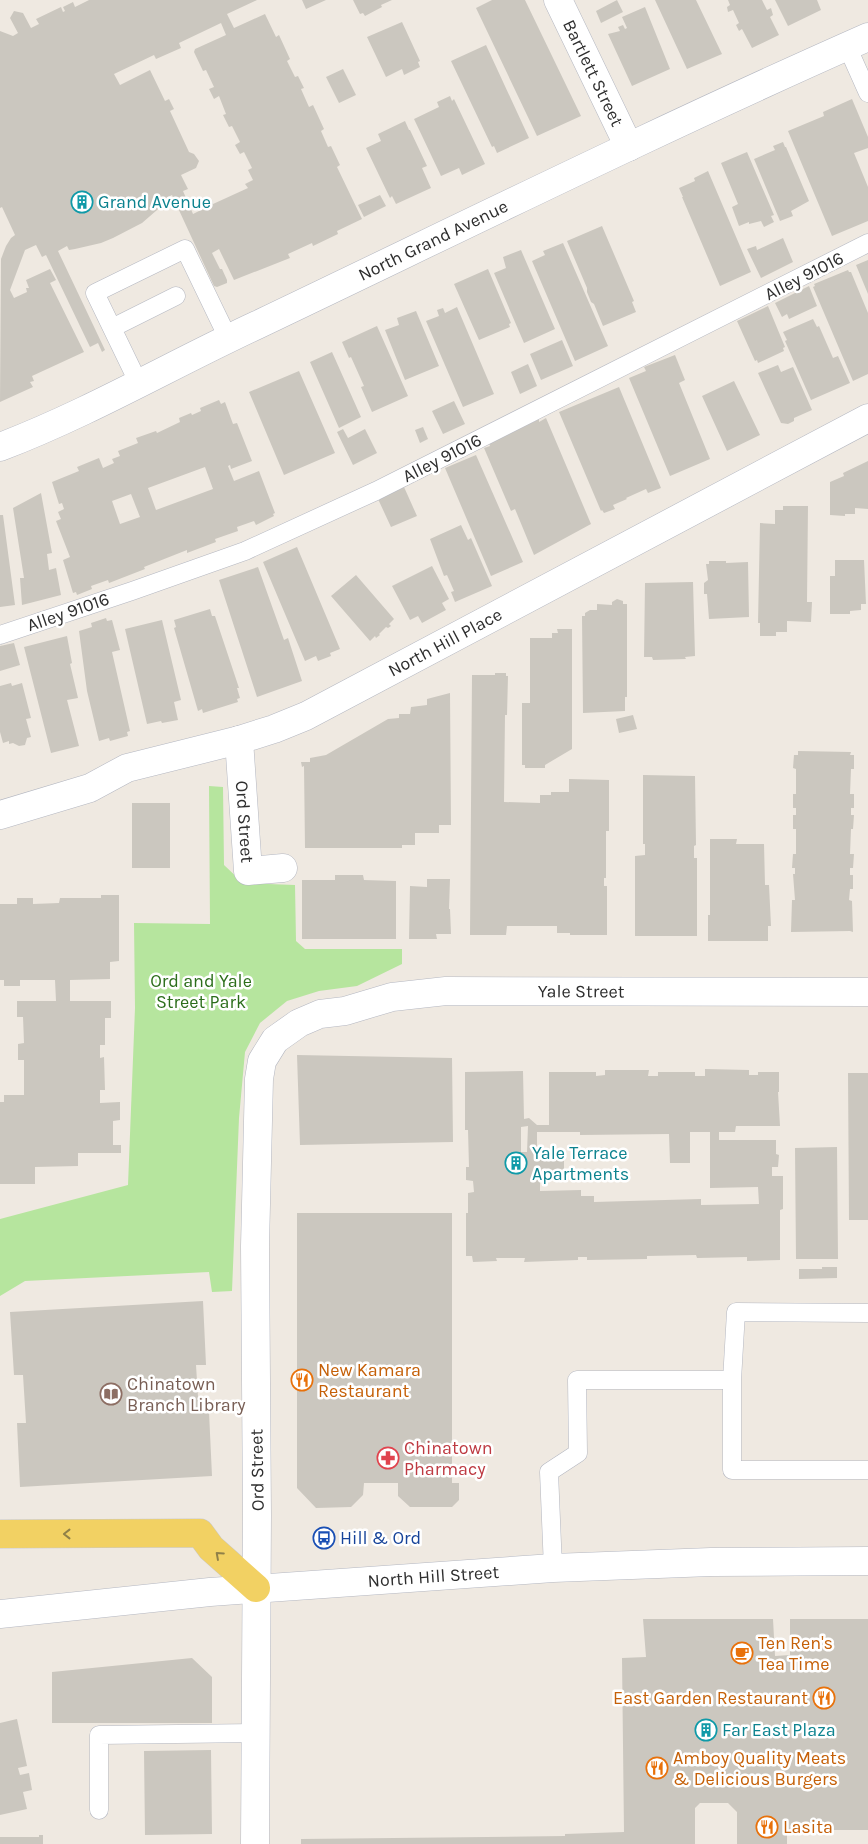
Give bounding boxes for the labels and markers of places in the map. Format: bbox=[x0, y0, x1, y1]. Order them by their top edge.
building icon: Grand Avenue bbox=[70, 190, 94, 214]
place label: Grand Avenue bbox=[98, 191, 211, 213]
place label: Yale Terrace Apartments bbox=[532, 1142, 629, 1185]
building icon: Yale Terrace Apartments bbox=[504, 1151, 528, 1175]
place label: New Kamara Restaurant bbox=[318, 1359, 421, 1402]
restaurant icon: New Kamara Restaurant bbox=[290, 1368, 314, 1392]
place label: Chinatown Branch Library bbox=[127, 1373, 246, 1416]
library icon: Chinatown Branch Library bbox=[99, 1382, 123, 1406]
place label: Chinatown Pharmacy bbox=[404, 1437, 493, 1480]
pharmacy icon: Chinatown Pharmacy bbox=[376, 1446, 400, 1470]
bus stop icon: Hill & Ord bbox=[312, 1526, 336, 1550]
place label: Hill & Ord bbox=[340, 1527, 421, 1549]
place label: Ten Ren's Tea Time bbox=[758, 1632, 833, 1675]
cafe icon: Ten Ren's Tea Time bbox=[730, 1641, 754, 1665]
restaurant icon: East Garden Restaurant bbox=[812, 1686, 836, 1710]
place label: East Garden Restaurant bbox=[613, 1687, 808, 1709]
building icon: Far East Plaza bbox=[694, 1718, 718, 1742]
place label: Far East Plaza bbox=[722, 1719, 836, 1741]
place label: Amboy Quality Meats & Delicious Burgers bbox=[673, 1747, 846, 1790]
restaurant icon: Amboy Quality Meats & Delicious Burgers bbox=[645, 1756, 669, 1780]
restaurant icon: Lasita bbox=[755, 1815, 779, 1839]
place label: Lasita bbox=[783, 1816, 833, 1838]

